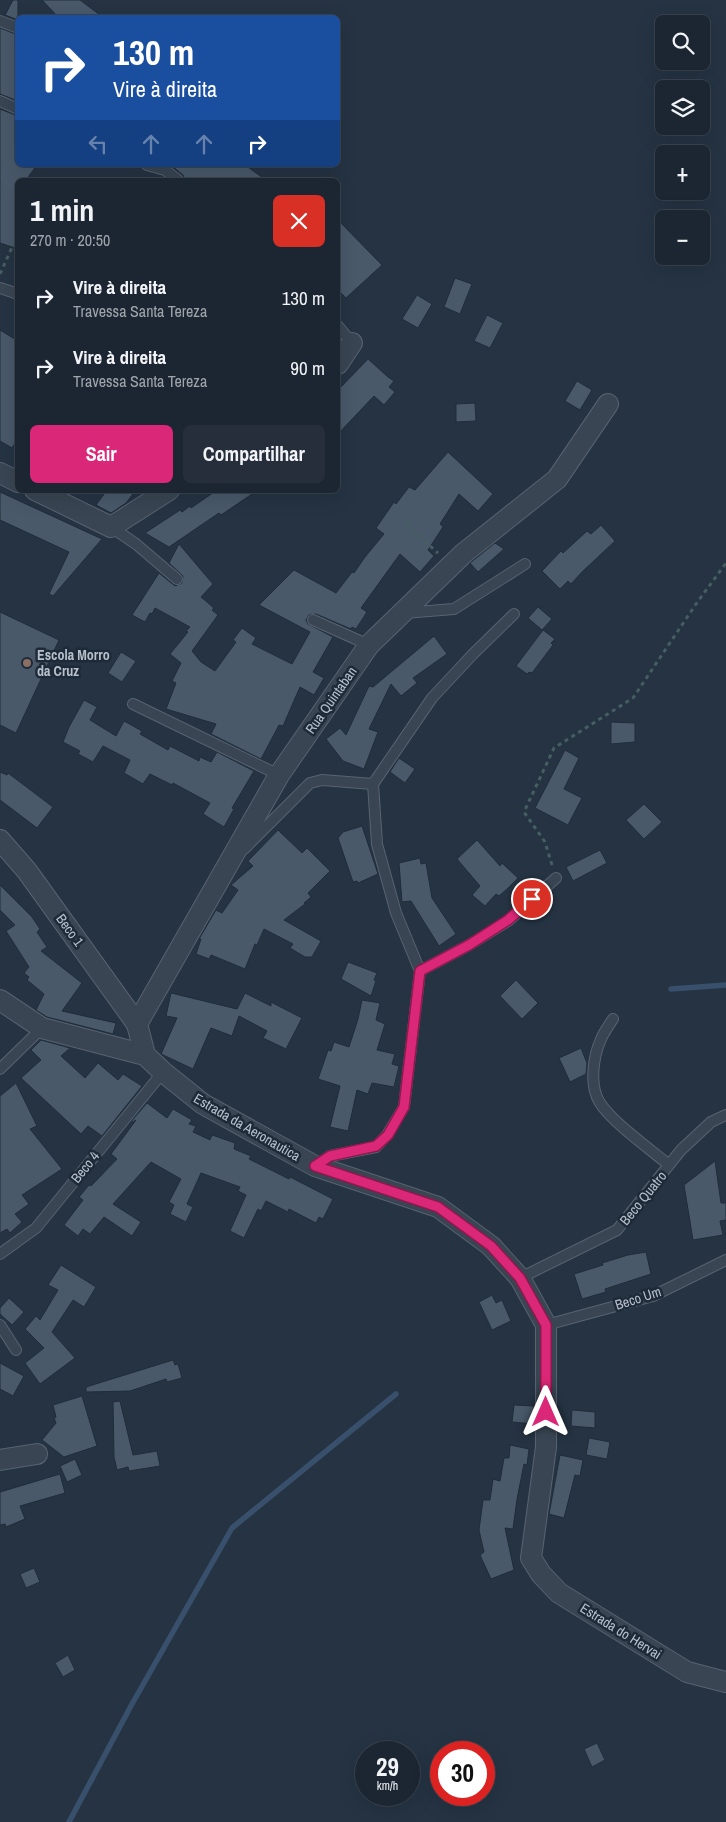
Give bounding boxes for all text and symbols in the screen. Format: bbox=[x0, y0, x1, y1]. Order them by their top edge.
map controls bbox=[655, 15, 710, 265]
button: search bbox=[655, 15, 710, 70]
text: 130 m bbox=[113, 29, 194, 76]
icon: right bbox=[30, 35, 95, 100]
text: Vire à direita bbox=[113, 74, 217, 104]
button: layers bbox=[655, 80, 710, 135]
icon: left bbox=[84, 130, 112, 158]
icon: ahead bbox=[137, 130, 165, 158]
icon: ahead bbox=[190, 130, 218, 158]
icon: right bbox=[243, 130, 271, 158]
button: + bbox=[655, 145, 710, 200]
text: 1 min bbox=[30, 190, 94, 230]
button: close bbox=[273, 195, 325, 247]
button: − bbox=[655, 210, 710, 265]
text: 270 m · 20:50 bbox=[30, 229, 110, 251]
text: Vire à direita bbox=[73, 274, 166, 300]
icon: right bbox=[30, 284, 58, 312]
text: 130 m bbox=[282, 285, 325, 311]
text: Travessa Santa Tereza bbox=[73, 300, 207, 322]
text: Vire à direita bbox=[73, 344, 166, 370]
icon: right bbox=[30, 354, 58, 382]
text: 90 m bbox=[290, 355, 325, 381]
text: Travessa Santa Tereza bbox=[73, 370, 207, 392]
button: Sair bbox=[30, 425, 173, 483]
button: Compartilhar bbox=[183, 425, 325, 483]
place label: Escola Morro da Cruz bbox=[37, 646, 110, 680]
marker: Escola Morro da Cruz bbox=[21, 657, 33, 669]
street label: Rua Quintaban bbox=[301, 663, 361, 737]
pin bbox=[511, 878, 553, 920]
icon: arrive bbox=[518, 885, 546, 913]
street label: Beco 1 bbox=[52, 910, 88, 950]
street label: Estrada da Aeronautica bbox=[191, 1089, 304, 1165]
street label: Beco 4 bbox=[67, 1147, 104, 1187]
street label: Beco Quatro bbox=[616, 1167, 670, 1229]
street label: Beco Um bbox=[613, 1282, 663, 1314]
position arrow bbox=[519, 1385, 571, 1437]
street label: Estrada do Hervai bbox=[577, 1599, 665, 1663]
speed limit sign: 30 bbox=[430, 1741, 495, 1806]
text: 29 bbox=[376, 1750, 399, 1784]
text: km/h bbox=[377, 1778, 398, 1794]

